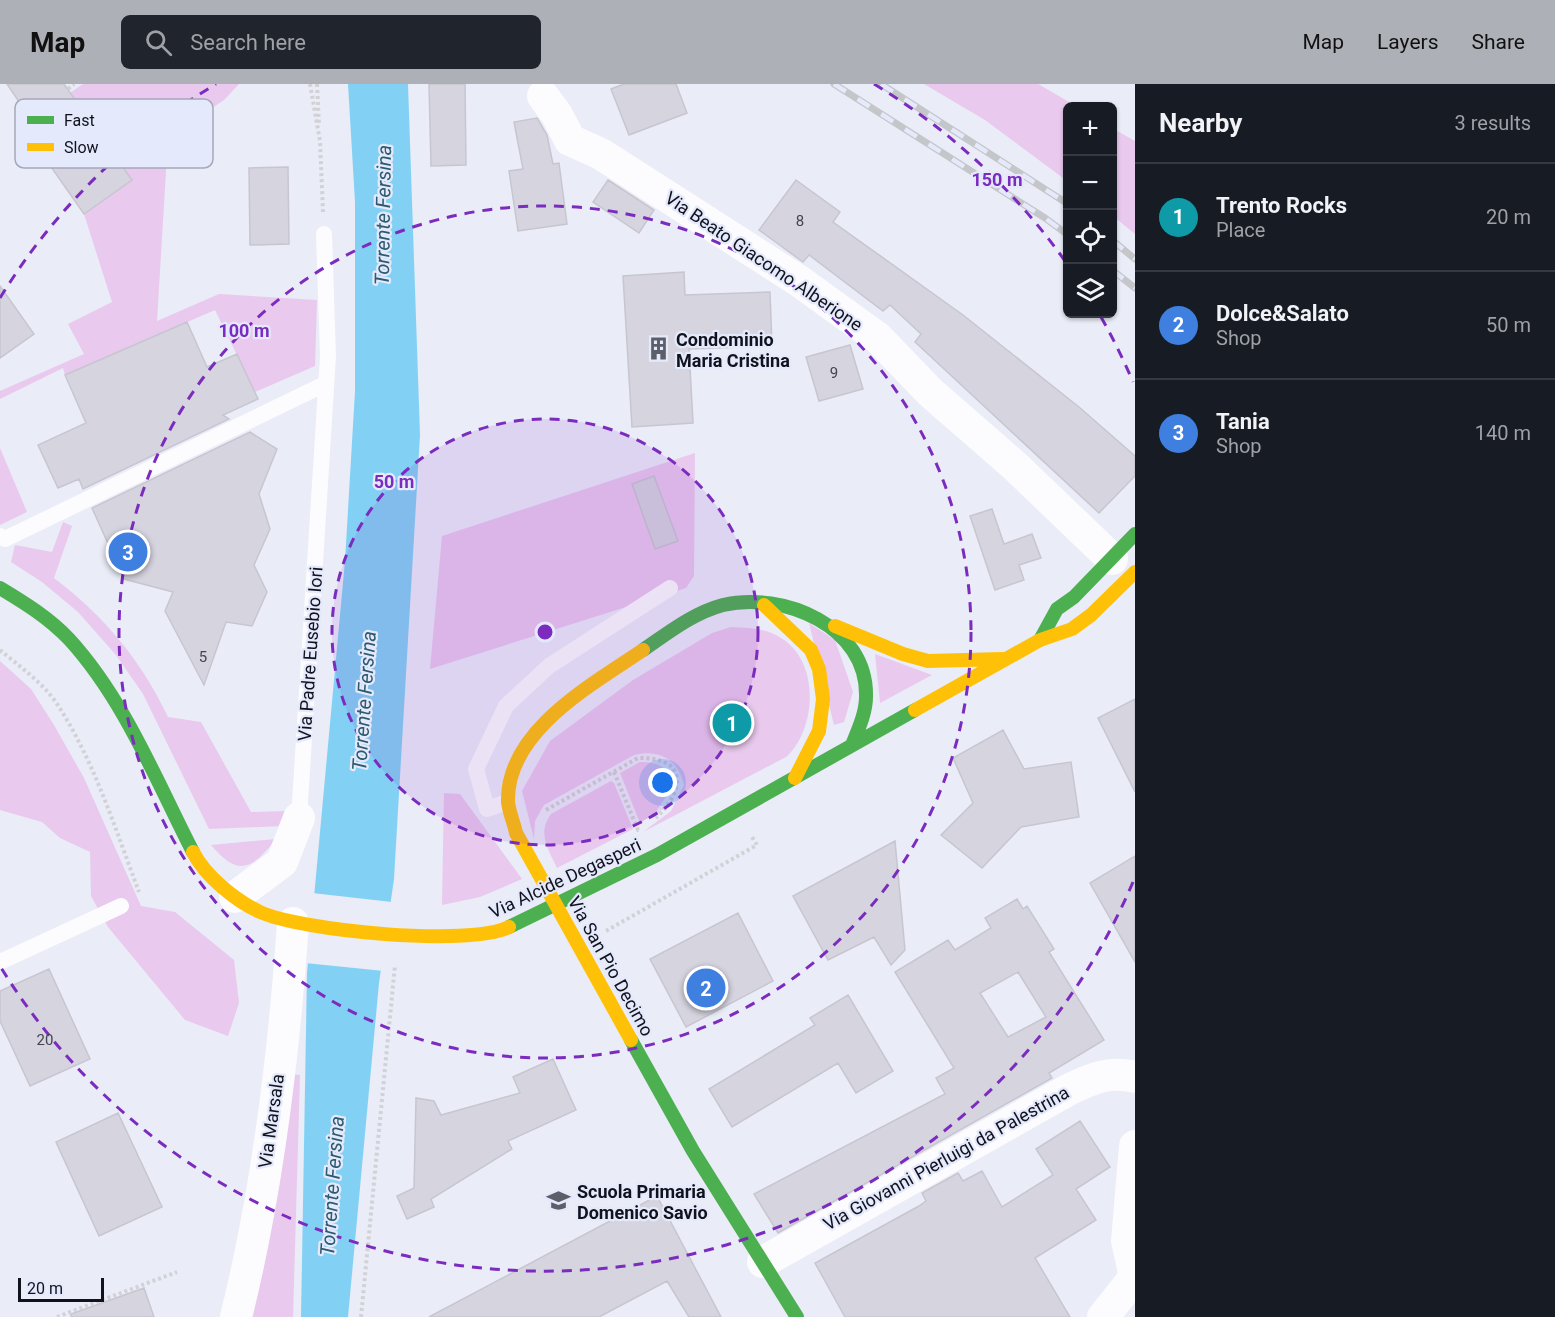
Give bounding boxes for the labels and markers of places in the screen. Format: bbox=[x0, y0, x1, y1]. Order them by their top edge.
place label: Condominio Maria Cristina bbox=[676, 329, 790, 371]
building icon: Condominio Maria Cristina bbox=[645, 336, 671, 362]
pin: 3 bbox=[108, 530, 148, 574]
centre of rings bbox=[535, 622, 555, 642]
pin: 1 bbox=[712, 700, 752, 746]
pin: 2 bbox=[686, 966, 726, 1010]
place label: Scuola Primaria Domenico Savio bbox=[577, 1181, 708, 1223]
school or university icon: Scuola Primaria Domenico Savio bbox=[546, 1188, 572, 1214]

